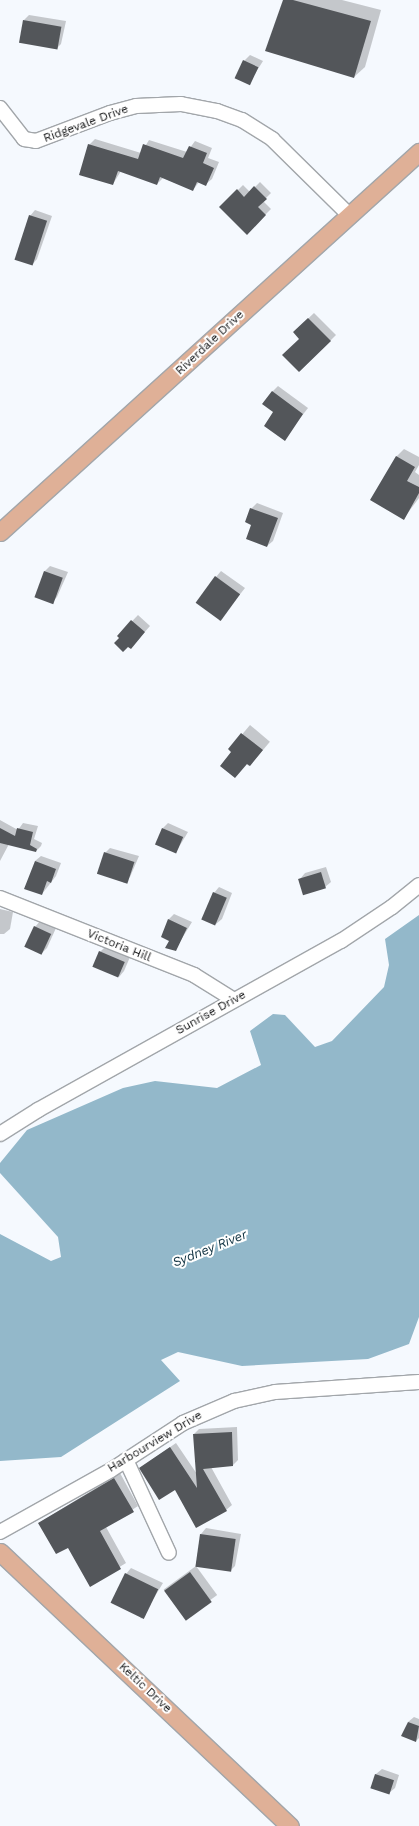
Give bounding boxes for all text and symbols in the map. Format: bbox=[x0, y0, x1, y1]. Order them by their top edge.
street label: Ridgevale Drive bbox=[42, 102, 130, 146]
street label: Riverdale Drive bbox=[173, 308, 247, 378]
street label: Victoria Hill bbox=[85, 927, 153, 965]
street label: Sunrise Drive bbox=[174, 988, 248, 1038]
water label: Sydney River bbox=[170, 1227, 250, 1271]
street label: Harbourview Drive bbox=[105, 1408, 205, 1476]
street label: Keltic Drive bbox=[116, 1660, 174, 1716]

